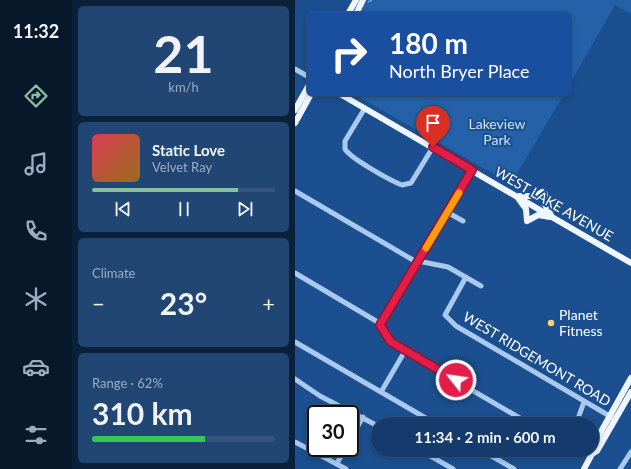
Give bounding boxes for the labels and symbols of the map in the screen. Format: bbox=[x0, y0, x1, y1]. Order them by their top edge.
pin bbox=[416, 106, 450, 147]
park label: Lakeview Park bbox=[468, 115, 526, 148]
street label: WEST LAKE AVENUE bbox=[492, 163, 617, 244]
place label: Planet Fitness bbox=[559, 306, 603, 339]
street label: WEST RIDGEMONT ROAD bbox=[460, 308, 614, 409]
marker: Planet Fitness bbox=[546, 318, 556, 328]
position arrow bbox=[435, 359, 477, 401]
speed limit sign: 30 bbox=[307, 405, 359, 457]

